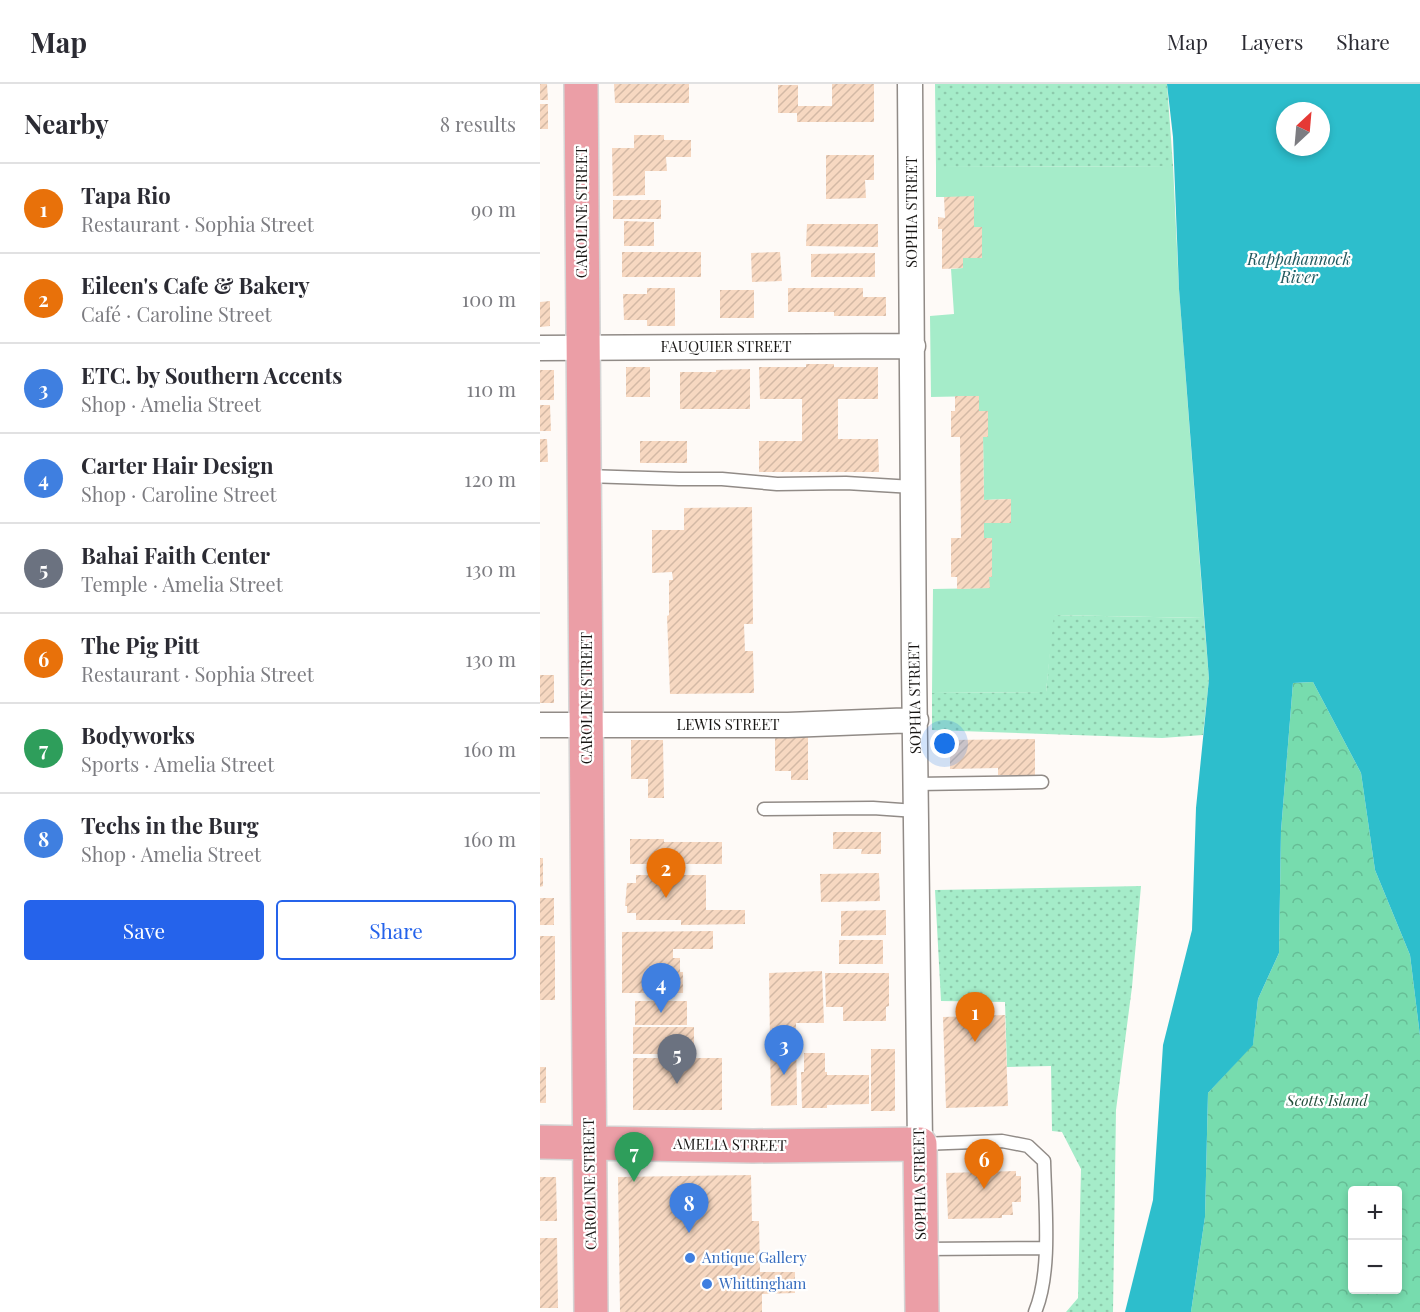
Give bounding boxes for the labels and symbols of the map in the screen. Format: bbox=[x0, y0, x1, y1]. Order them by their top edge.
north arrow bbox=[1276, 102, 1330, 156]
street label: CAROLINE STREET bbox=[571, 146, 591, 278]
street label: SOPHIA STREET bbox=[901, 156, 921, 268]
water label: Rappahannock River bbox=[1246, 248, 1351, 287]
street label: FAUQUIER STREET bbox=[661, 336, 791, 356]
street label: CAROLINE STREET bbox=[576, 632, 596, 764]
street label: SOPHIA STREET bbox=[903, 642, 925, 754]
street label: LEWIS STREET bbox=[676, 714, 780, 734]
your location bbox=[930, 729, 959, 758]
pin: 2 bbox=[646, 848, 686, 898]
pin: 4 bbox=[642, 964, 680, 1013]
pin: 1 bbox=[956, 992, 994, 1042]
pin: 3 bbox=[764, 1026, 804, 1075]
pin: 5 bbox=[658, 1034, 696, 1084]
park label: Scotts Island bbox=[1285, 1090, 1368, 1110]
street label: CAROLINE STREET bbox=[578, 1118, 600, 1250]
street label: SOPHIA STREET bbox=[908, 1128, 930, 1240]
pin: 7 bbox=[614, 1132, 653, 1182]
street label: AMELIA STREET bbox=[672, 1133, 787, 1155]
pin: 6 bbox=[964, 1140, 1004, 1189]
pin: 8 bbox=[670, 1184, 708, 1233]
place label: Antique Gallery bbox=[701, 1247, 807, 1267]
marker: Antique Gallery bbox=[683, 1251, 697, 1265]
place label: Whittingham bbox=[718, 1273, 807, 1293]
marker: Whittingham bbox=[700, 1277, 714, 1291]

